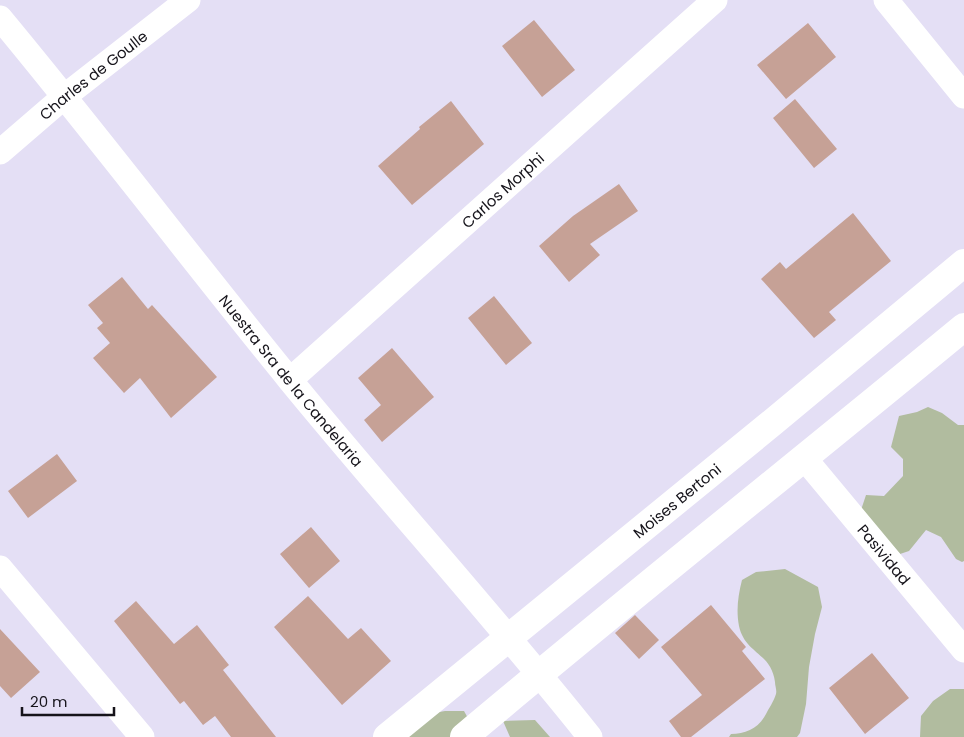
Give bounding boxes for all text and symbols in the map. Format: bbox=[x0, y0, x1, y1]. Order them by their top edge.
street label: Charles de Goulle bbox=[34, 25, 152, 124]
street label: Carlos Morphi bbox=[457, 148, 548, 233]
street label: Nuestra Sra de la Candelaria bbox=[215, 290, 368, 471]
street label: Moises Bertoni bbox=[628, 458, 725, 543]
street label: Pasividad bbox=[853, 520, 916, 589]
scale bar bbox=[22, 684, 115, 716]
text: 20 m bbox=[30, 691, 68, 712]

